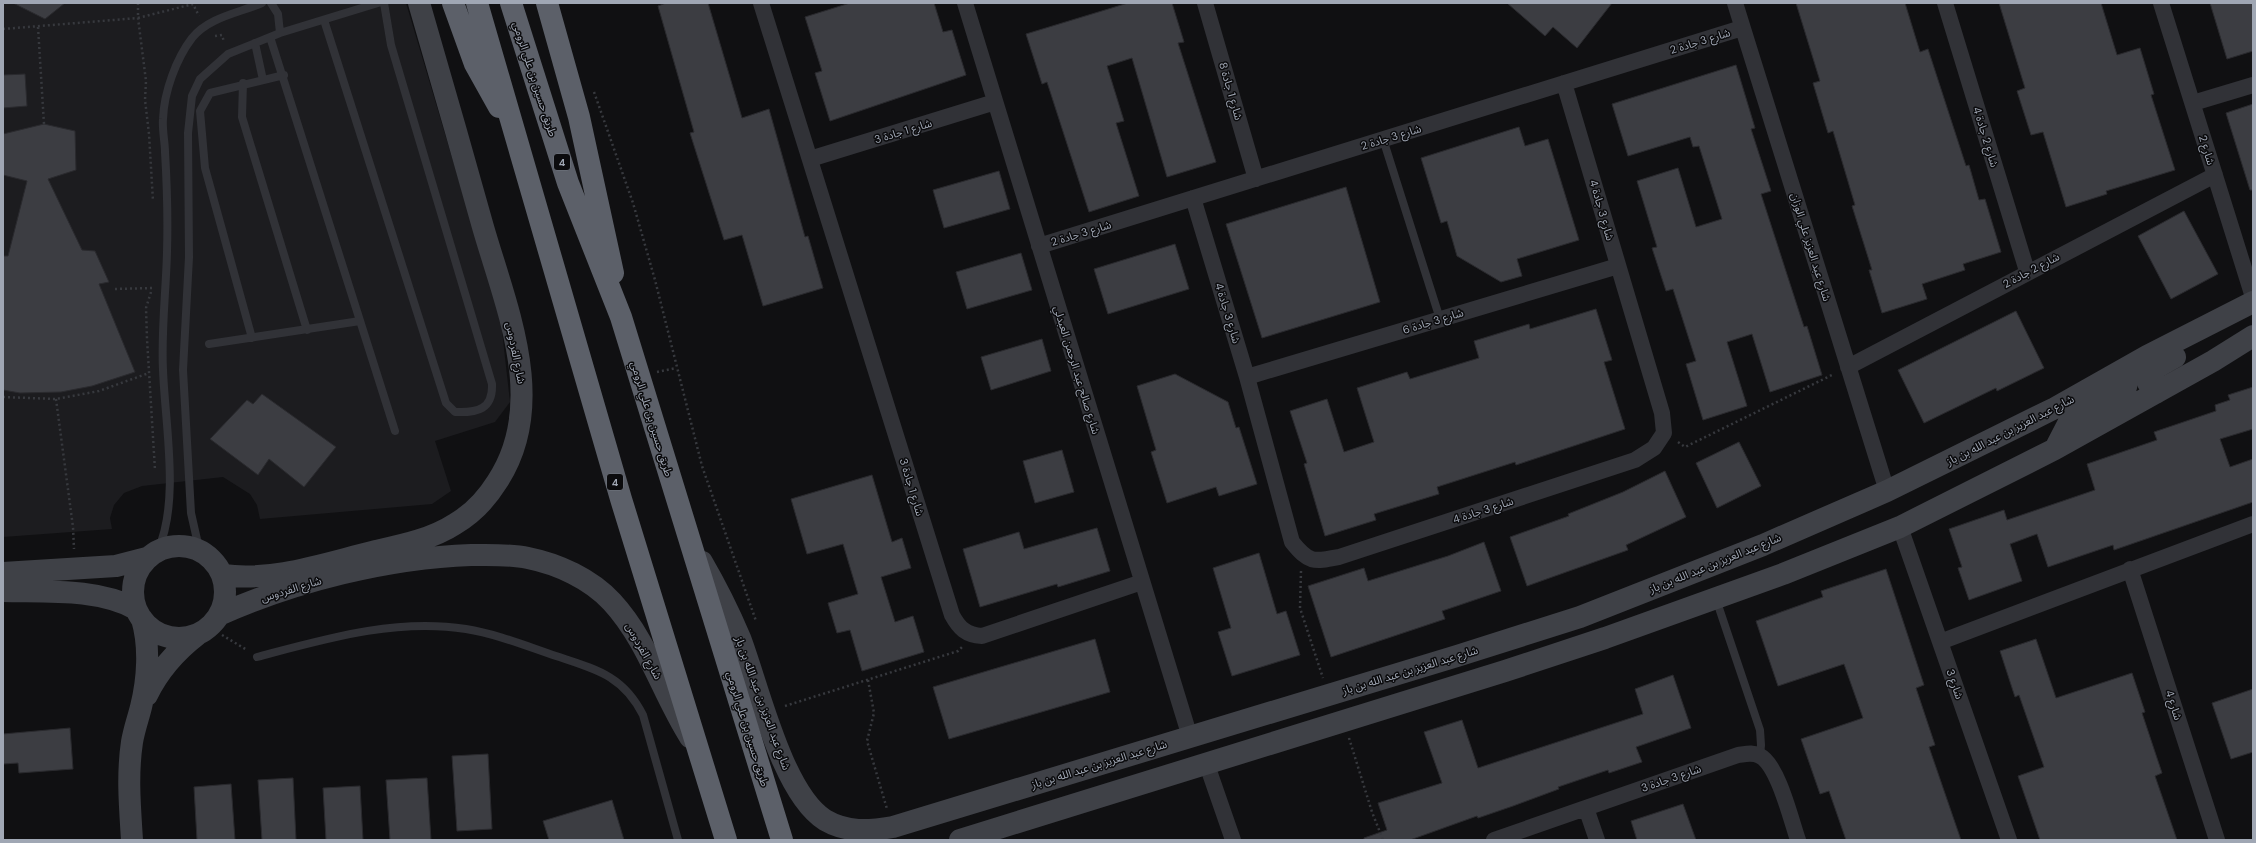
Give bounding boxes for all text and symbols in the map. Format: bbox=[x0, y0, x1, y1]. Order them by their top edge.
street label: طريق حسين بن علي الرومي bbox=[507, 20, 560, 139]
street label: شارع 3 جادة 2 bbox=[1668, 25, 1733, 58]
street label: شارع 1 جادة 8 bbox=[1215, 60, 1246, 122]
street label: شارع 2 جادة 4 bbox=[1969, 105, 2002, 170]
street label: شارع 1 جادة 3 bbox=[872, 115, 934, 147]
street label: شارع 3 جادة 2 bbox=[1359, 121, 1424, 154]
street label: شارع 2 bbox=[2195, 133, 2218, 167]
road number: 4 bbox=[554, 154, 570, 170]
street label: شارع 3 جادة 4 bbox=[1586, 178, 1617, 243]
street label: شارع عبد العزيز علي الوزان bbox=[1785, 191, 1834, 304]
street label: شارع 3 جادة 2 bbox=[1049, 217, 1114, 250]
street label: شارع 2 جادة 2 bbox=[2000, 249, 2063, 292]
street label: شارع 3 جادة 4 bbox=[1211, 281, 1244, 346]
street label: شارع صالح عبد الرحمن العبدلي bbox=[1048, 304, 1103, 437]
street label: شارع 3 جادة 6 bbox=[1401, 305, 1466, 338]
street label: شارع الفردوس bbox=[502, 321, 529, 386]
street label: طريق حسين بن علي الرومي bbox=[625, 360, 676, 479]
street label: شارع عبد العزيز بن عبد الله بن باز bbox=[1943, 391, 2077, 470]
street label: شارع 1 جادة 3 bbox=[896, 456, 928, 518]
road number: 4 bbox=[607, 474, 623, 490]
street label: شارع 3 جادة 4 bbox=[1451, 494, 1516, 527]
street label: شارع عبد العزيز بن عبد الله بن باز bbox=[1646, 530, 1784, 597]
street label: شارع الفردوس bbox=[259, 573, 324, 606]
street label: شارع الفردوس bbox=[622, 620, 666, 683]
street label: شارع عبد العزيز بن عبد الله بن باز bbox=[731, 633, 794, 773]
street label: شارع عبد العزيز بن عبد الله بن باز bbox=[1339, 643, 1480, 699]
street label: شارع 3 bbox=[1942, 667, 1967, 702]
street label: طريق حسين بن علي الرومي bbox=[721, 670, 772, 789]
street label: شارع 4 bbox=[2162, 688, 2186, 723]
street label: شارع عبد العزيز بن عبد الله بن باز bbox=[1028, 737, 1169, 793]
street label: شارع 3 جادة 3 bbox=[1639, 761, 1704, 796]

